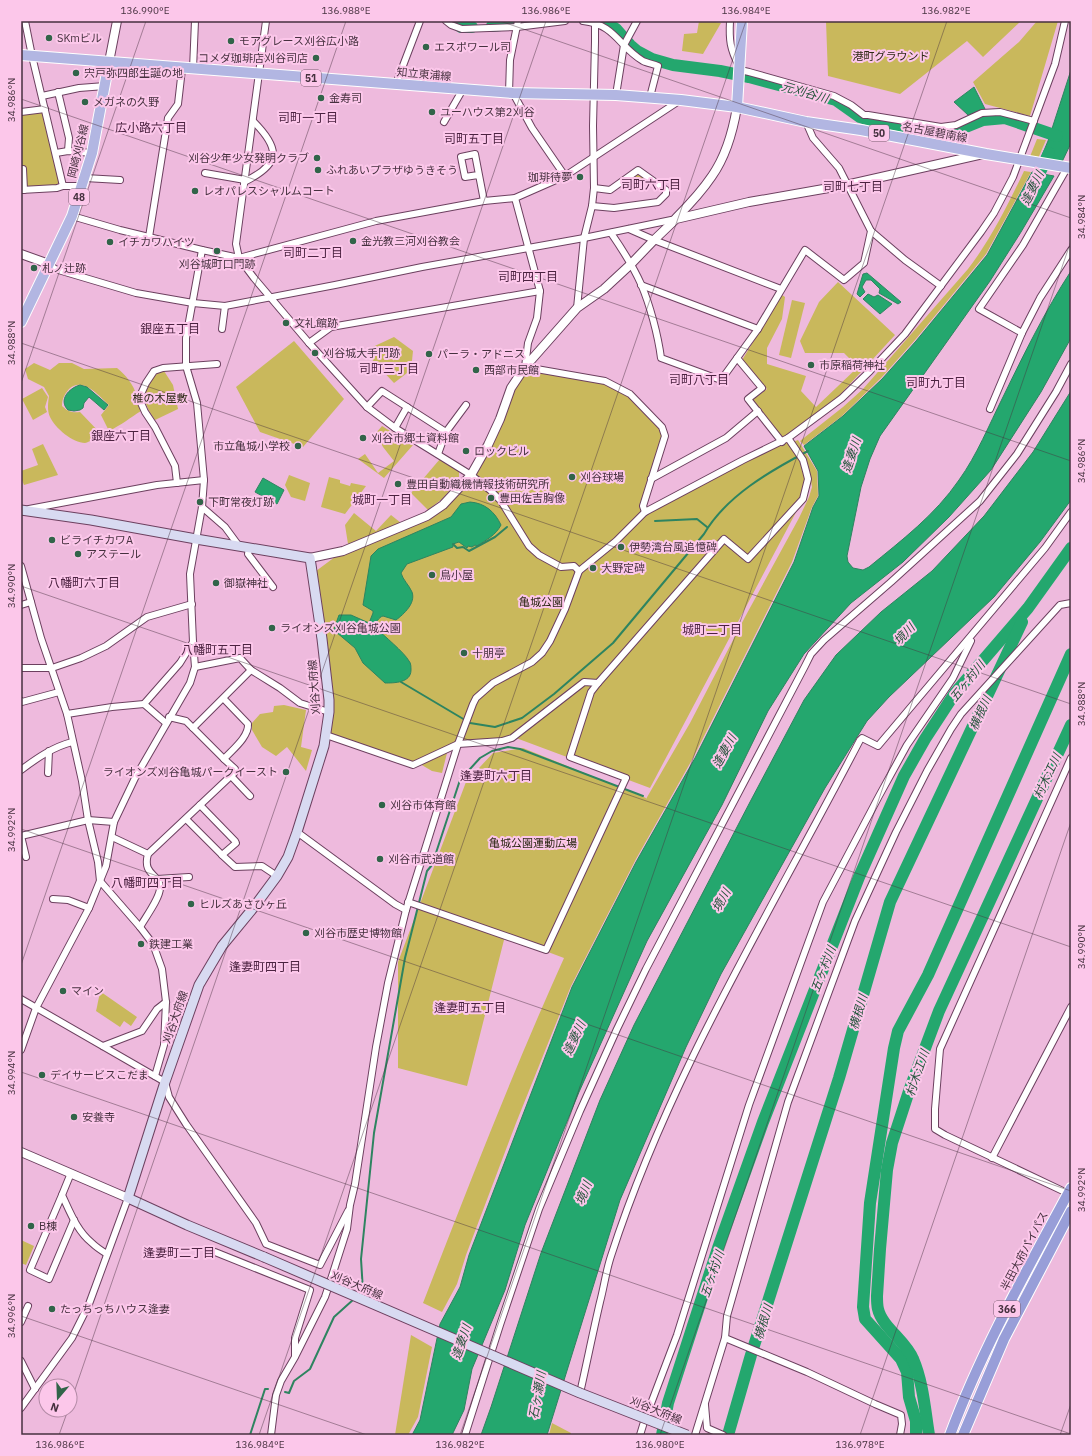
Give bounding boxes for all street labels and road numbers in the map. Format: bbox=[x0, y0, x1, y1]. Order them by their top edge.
street label: 知立東浦線 bbox=[396, 65, 452, 83]
road number: 51 bbox=[301, 70, 321, 86]
street label: 名古屋碧南線 bbox=[901, 119, 969, 145]
street label: 岡崎刈谷線 bbox=[65, 123, 91, 179]
road number: 50 bbox=[869, 125, 889, 141]
road number: 48 bbox=[69, 189, 89, 205]
street label: 刈谷大府線 bbox=[305, 659, 323, 715]
street label: 刈谷大府線 bbox=[159, 989, 191, 1045]
street label: 半田大府パイパス bbox=[997, 1209, 1051, 1293]
street label: 刈谷大府線 bbox=[329, 1268, 385, 1302]
road number: 366 bbox=[994, 1301, 1020, 1317]
street label: 刈谷大府線 bbox=[628, 1393, 684, 1427]

